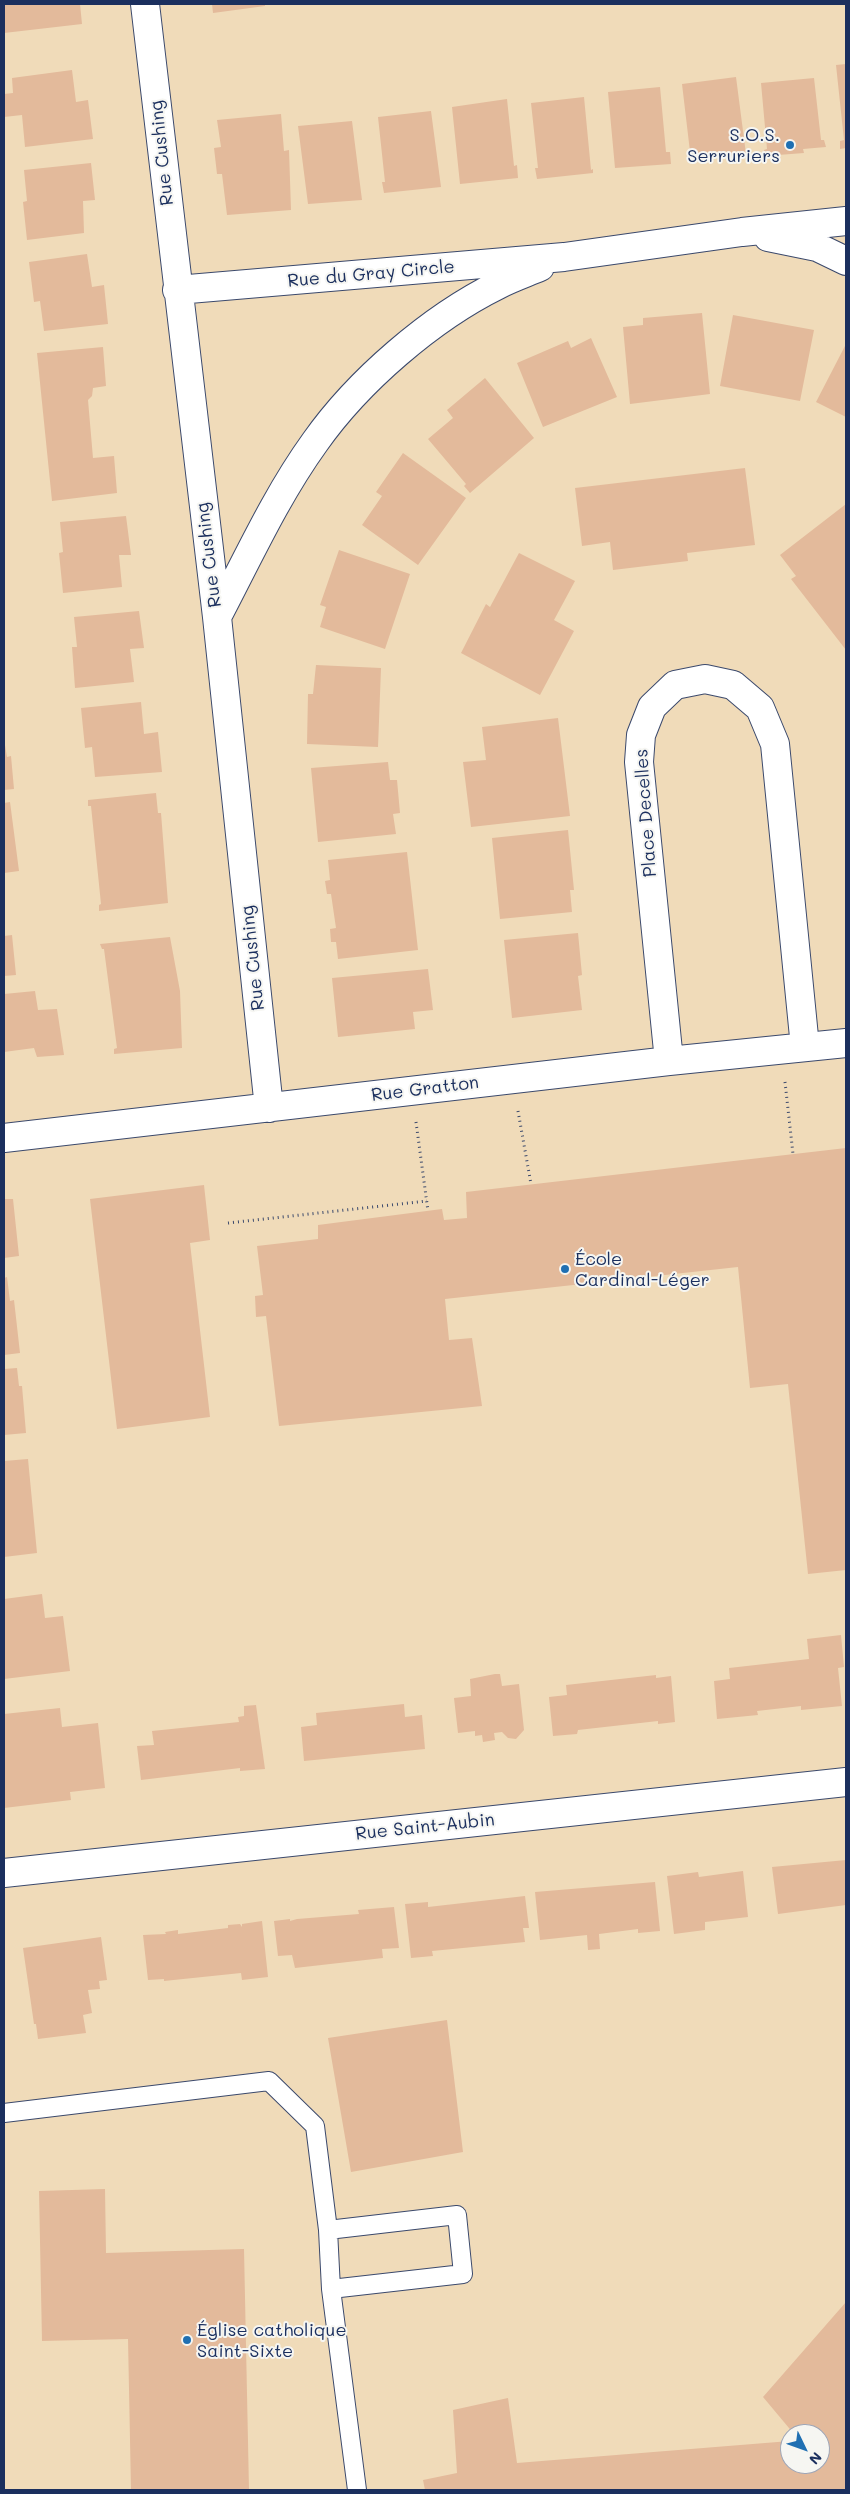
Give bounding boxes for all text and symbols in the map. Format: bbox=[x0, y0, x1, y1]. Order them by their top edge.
street label: Rue Cushing bbox=[146, 99, 178, 207]
place label: S.O.S. Serruriers bbox=[687, 124, 780, 166]
marker: S.O.S. Serruriers bbox=[784, 139, 796, 151]
street label: Rue du Gray Circle bbox=[287, 256, 455, 292]
street label: Rue Cushing bbox=[192, 501, 226, 609]
street label: Place Decelles bbox=[631, 748, 661, 878]
street label: Rue Cushing bbox=[237, 904, 269, 1012]
street label: Rue Gratton bbox=[370, 1072, 480, 1106]
place label: École Cardinal-Léger bbox=[575, 1248, 710, 1290]
marker: École Cardinal-Léger bbox=[559, 1263, 571, 1275]
street label: Rue Saint-Aubin bbox=[354, 1809, 496, 1845]
place label: Église catholique Saint-Sixte bbox=[197, 2319, 347, 2362]
marker: Église catholique Saint-Sixte bbox=[181, 2334, 193, 2346]
north arrow bbox=[780, 2424, 830, 2474]
text: N bbox=[805, 2448, 826, 2469]

